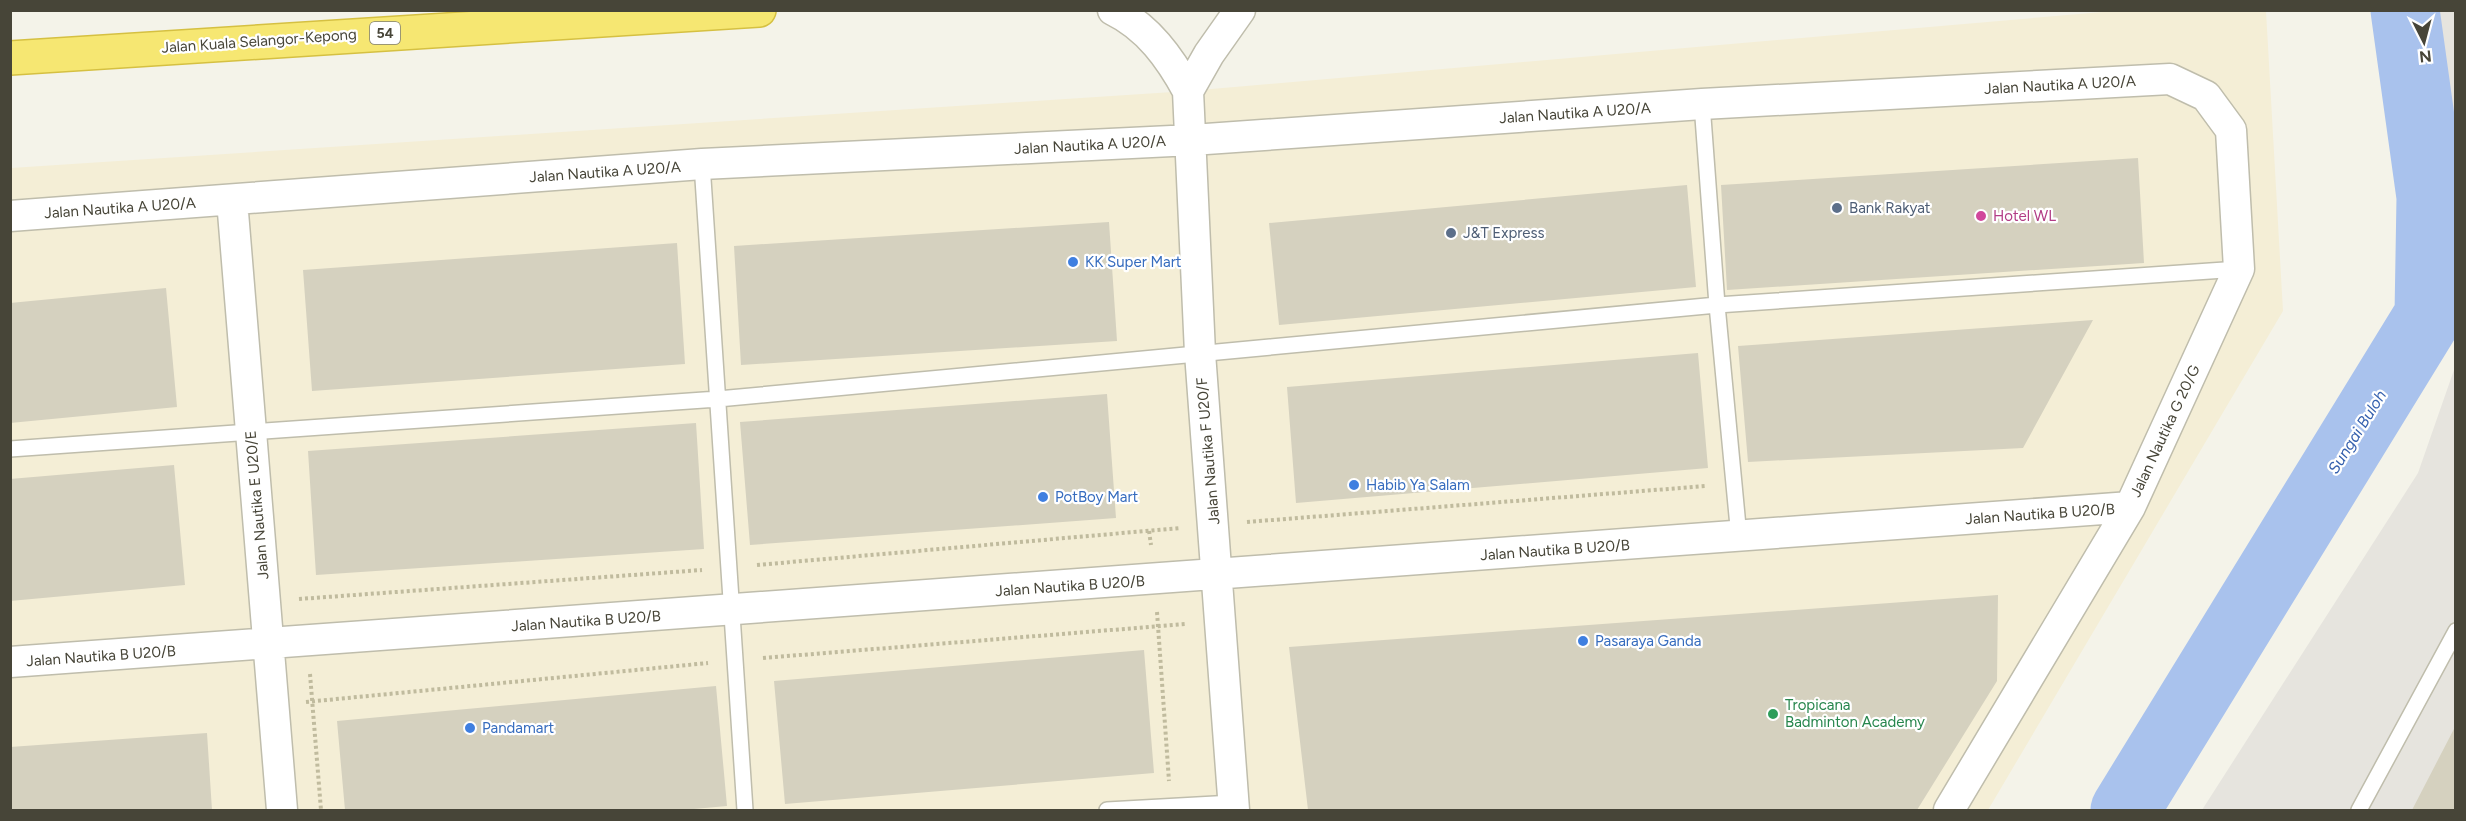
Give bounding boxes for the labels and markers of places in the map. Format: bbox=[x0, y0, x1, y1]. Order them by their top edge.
place label: Bank Rakyat bbox=[1849, 199, 1931, 217]
marker: Bank Rakyat bbox=[1830, 201, 1844, 215]
place label: Hotel WL bbox=[1993, 207, 2056, 225]
marker: Hotel WL bbox=[1974, 209, 1988, 223]
place label: J&T Express bbox=[1463, 224, 1544, 242]
marker: J&T Express bbox=[1444, 226, 1458, 240]
place label: KK Super Mart bbox=[1085, 253, 1182, 271]
marker: KK Super Mart bbox=[1066, 255, 1080, 269]
place label: Habib Ya Salam bbox=[1366, 476, 1470, 494]
marker: Habib Ya Salam bbox=[1347, 478, 1361, 492]
place label: PotBoy Mart bbox=[1055, 488, 1139, 506]
marker: PotBoy Mart bbox=[1036, 490, 1050, 504]
place label: Pasaraya Ganda bbox=[1595, 632, 1701, 650]
marker: Pasaraya Ganda bbox=[1576, 634, 1590, 648]
place label: Tropicana Badminton Academy bbox=[1785, 696, 1925, 731]
marker: Tropicana Badminton Academy bbox=[1766, 707, 1780, 721]
place label: Pandamart bbox=[482, 719, 554, 737]
marker: Pandamart bbox=[463, 721, 477, 735]

